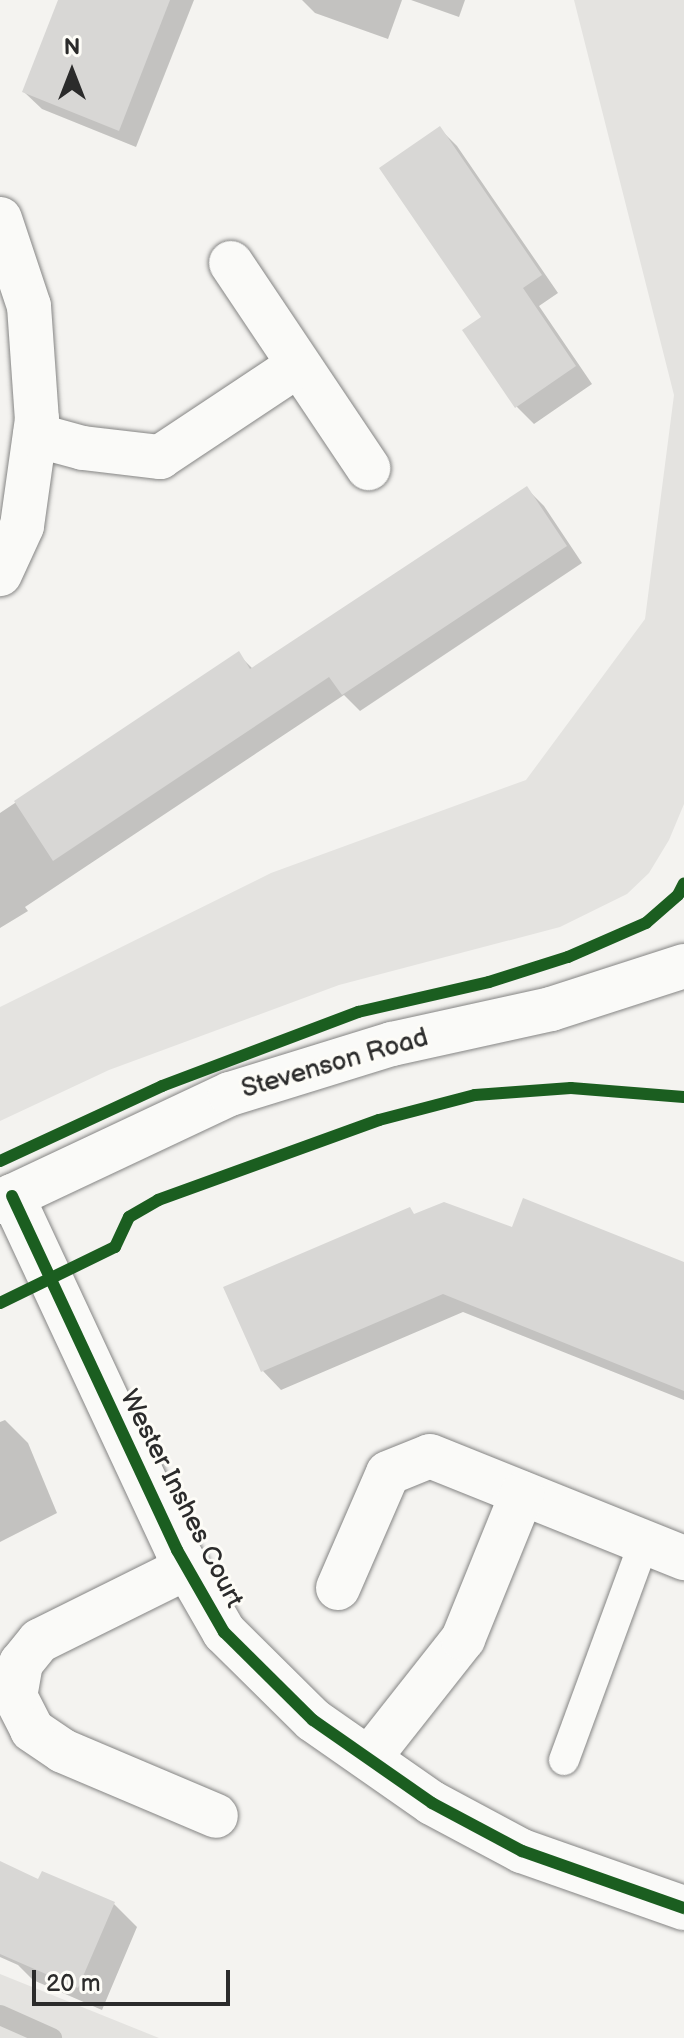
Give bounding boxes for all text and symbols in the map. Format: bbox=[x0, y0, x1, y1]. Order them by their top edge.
north arrow bbox=[32, 32, 112, 112]
text: N bbox=[64, 34, 80, 61]
street label: Stevenson Road bbox=[238, 1022, 432, 1106]
street label: Wester Inshes Court bbox=[113, 1385, 249, 1613]
scale bar bbox=[36, 1954, 234, 2004]
text: 20 m bbox=[46, 1969, 101, 1998]

